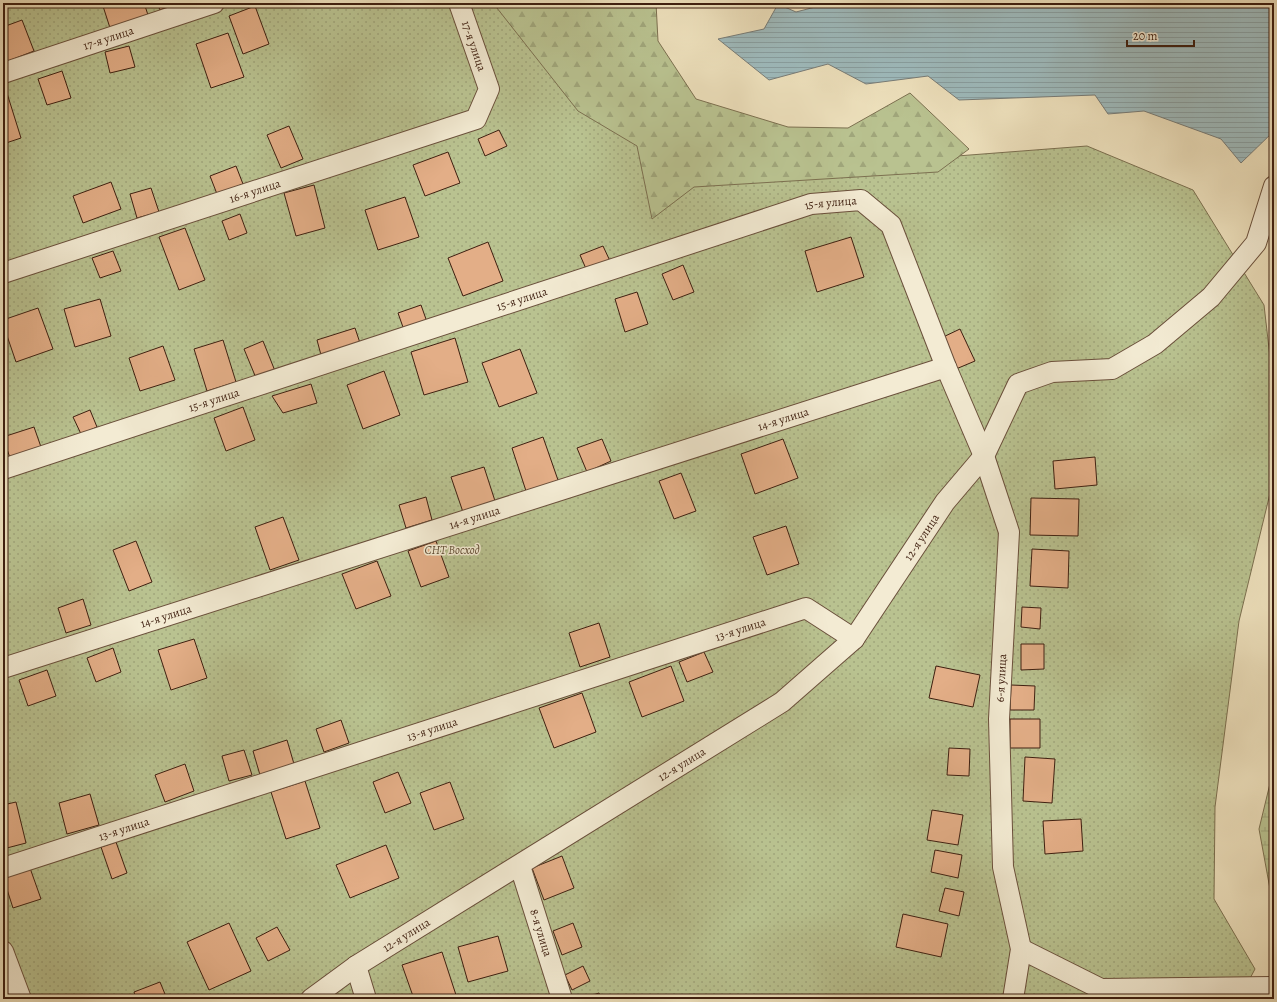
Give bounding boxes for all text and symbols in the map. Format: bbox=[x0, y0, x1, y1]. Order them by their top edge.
street label: 17-я улица bbox=[458, 19, 490, 74]
street label: 17-я улица bbox=[81, 22, 136, 54]
scale bar bbox=[1127, 22, 1194, 48]
text: 20 m bbox=[1133, 28, 1157, 44]
street label: 16-я улица bbox=[227, 175, 283, 207]
street label: 15-я улица bbox=[802, 192, 858, 214]
street label: 15-я улица bbox=[494, 283, 550, 315]
street label: 15-я улица bbox=[187, 384, 242, 416]
street label: 14-я улица bbox=[756, 403, 811, 435]
street label: 14-я улица bbox=[447, 502, 503, 533]
street label: 12-я улица bbox=[900, 510, 943, 564]
park label: СНТ Восход bbox=[424, 542, 480, 558]
street label: 14-я улица bbox=[138, 600, 194, 632]
street label: 13-я улица bbox=[713, 613, 768, 645]
street label: 6-я улица bbox=[992, 653, 1010, 703]
street label: 13-я улица bbox=[405, 713, 460, 745]
street label: 12-я улица bbox=[655, 743, 709, 785]
street label: 13-я улица bbox=[96, 813, 152, 845]
street label: 8-я улица bbox=[526, 907, 556, 959]
street label: 12-я улица bbox=[380, 914, 433, 956]

